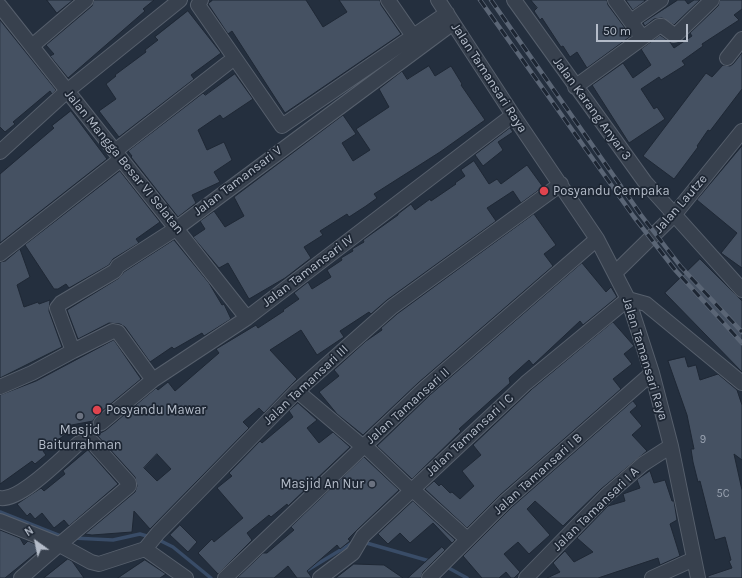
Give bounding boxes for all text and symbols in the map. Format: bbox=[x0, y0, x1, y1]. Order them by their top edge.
scale bar bbox=[598, 16, 690, 42]
street label: Jalan Tamansari Raya bbox=[448, 20, 530, 136]
text: 50 m bbox=[603, 24, 631, 38]
street label: Jalan Karang Anyar 3 bbox=[549, 55, 635, 163]
street label: Jalan Mangga Besar VI Selatan bbox=[61, 87, 187, 237]
street label: Jalan Tamansari V bbox=[191, 143, 285, 219]
street label: Jalan Lautze bbox=[651, 171, 711, 237]
place label: Posyandu Cempaka bbox=[553, 183, 670, 199]
marker: Posyandu Cempaka bbox=[538, 185, 550, 197]
street label: Jalan Tamansari IV bbox=[259, 232, 357, 310]
street label: Jalan Tamansari Raya bbox=[619, 296, 671, 422]
street label: Jalan Tamansari III bbox=[260, 342, 352, 428]
street label: Jalan Tamansari II bbox=[363, 364, 453, 448]
street label: Jalan Tamansari I C bbox=[423, 390, 517, 480]
place label: Posyandu Mawar bbox=[106, 402, 206, 418]
marker: Posyandu Mawar bbox=[91, 404, 103, 416]
marker: Masjid Baiturrahman bbox=[75, 411, 85, 421]
place label: Masjid Baiturrahman bbox=[38, 422, 122, 453]
street label: Jalan Tamansari I B bbox=[490, 430, 586, 518]
house number: 9 bbox=[700, 433, 706, 447]
street label: Jalan Tamansari I A bbox=[550, 464, 642, 554]
place label: Masjid An Nur bbox=[280, 476, 364, 492]
marker: Masjid An Nur bbox=[367, 479, 377, 489]
house number: 5C bbox=[717, 487, 729, 501]
north arrow bbox=[16, 522, 56, 562]
text: N bbox=[22, 524, 36, 539]

